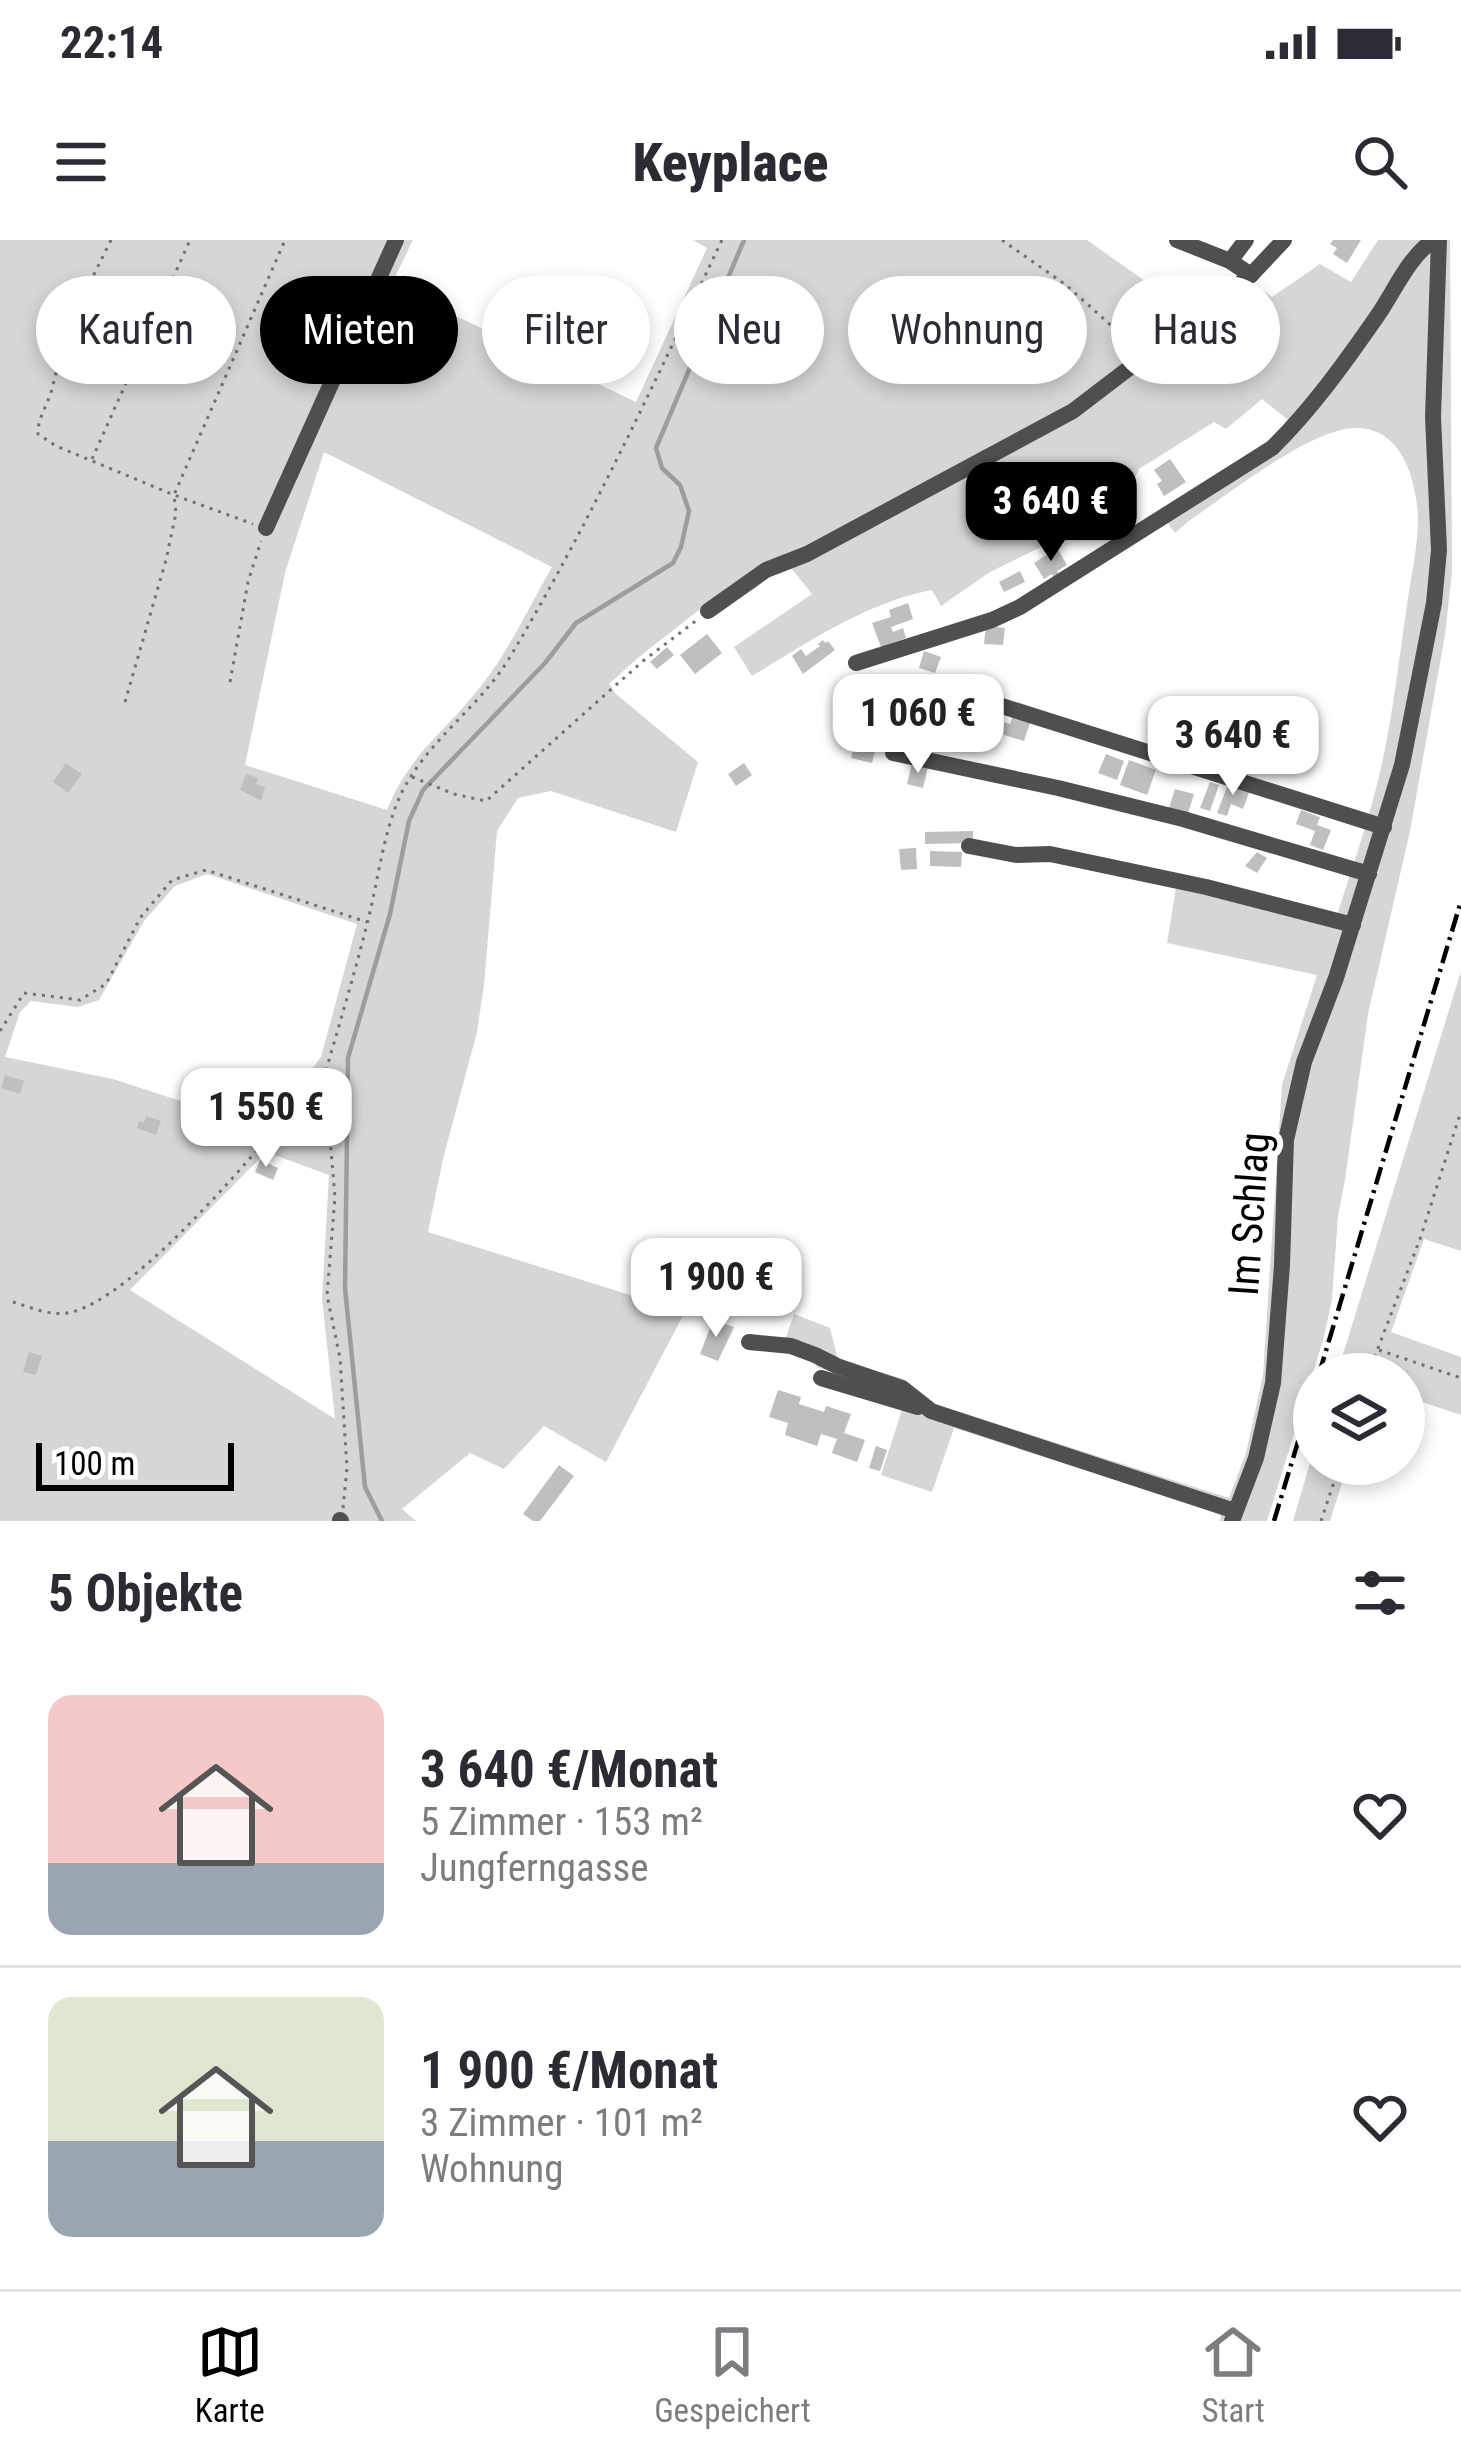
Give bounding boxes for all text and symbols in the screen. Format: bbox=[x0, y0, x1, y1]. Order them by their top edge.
text: 22:14 bbox=[60, 16, 163, 69]
icon: menu bbox=[48, 129, 114, 195]
icon: search bbox=[1347, 129, 1413, 195]
text: Keyplace bbox=[632, 131, 829, 194]
chip: Kaufen bbox=[36, 276, 236, 384]
chip: Mieten bbox=[260, 276, 458, 384]
chip: Filter bbox=[482, 276, 650, 384]
chip: Neu bbox=[674, 276, 824, 384]
chip: Wohnung bbox=[848, 276, 1087, 384]
chip: Haus bbox=[1111, 276, 1280, 384]
pin: 3 640 € bbox=[940, 462, 1162, 564]
text: 3 640 € bbox=[993, 478, 1109, 524]
pin: 1 060 € bbox=[807, 674, 1029, 776]
text: 1 060 € bbox=[860, 690, 976, 736]
pin: 3 640 € bbox=[1122, 696, 1344, 798]
text: 3 640 € bbox=[1175, 712, 1291, 758]
pin: 1 550 € bbox=[155, 1068, 377, 1170]
text: 1 550 € bbox=[208, 1084, 324, 1130]
street label: Im Schlag bbox=[1219, 1131, 1279, 1297]
pin: 1 900 € bbox=[605, 1238, 827, 1340]
text: 1 900 € bbox=[658, 1254, 774, 1300]
map controls bbox=[1293, 1353, 1425, 1485]
button: layers bbox=[1293, 1353, 1425, 1485]
scale bar bbox=[36, 1437, 234, 1490]
text: 100 m bbox=[54, 1444, 135, 1483]
icon: filters bbox=[1347, 1560, 1413, 1626]
text: 5 Objekte bbox=[48, 1564, 243, 1623]
text: 3 640 €/Monat bbox=[420, 1740, 718, 1799]
icon: home bbox=[144, 1743, 288, 1887]
icon: heart bbox=[1347, 1782, 1413, 1848]
text: 5 Zimmer · 153 m² bbox=[420, 1799, 703, 1845]
text: Jungferngasse bbox=[420, 1845, 649, 1891]
text: 1 900 €/Monat bbox=[420, 2041, 718, 2100]
icon: home bbox=[144, 2045, 288, 2189]
icon: heart bbox=[1347, 2084, 1413, 2150]
text: 3 Zimmer · 101 m² bbox=[420, 2100, 703, 2146]
text: Wohnung bbox=[420, 2146, 563, 2192]
tab: Karte bbox=[195, 2319, 265, 2430]
tab: Gespeichert bbox=[654, 2319, 811, 2430]
tab: Start bbox=[1200, 2319, 1266, 2430]

